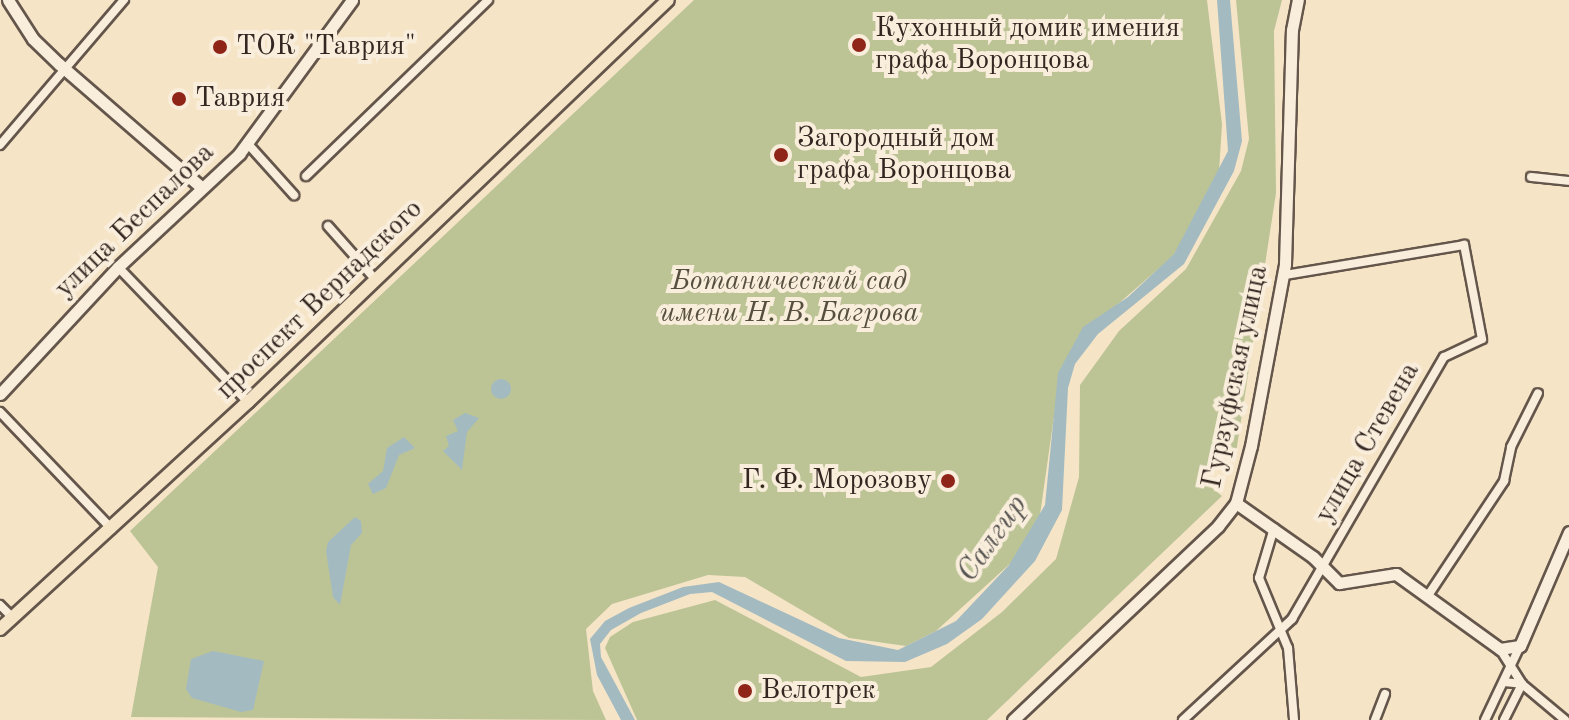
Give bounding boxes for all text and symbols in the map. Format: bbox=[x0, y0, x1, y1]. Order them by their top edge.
place label: Кухонный домик имения графа Воронцова bbox=[875, 12, 1180, 78]
place label: ТОК "Таврия" bbox=[236, 30, 416, 64]
marker: Кухонный домик имения графа Воронцова bbox=[850, 36, 868, 54]
marker: ТОК "Таврия" bbox=[211, 38, 229, 56]
place label: Таврия bbox=[195, 82, 285, 116]
marker: Таврия bbox=[170, 90, 188, 108]
place label: Загородный дом графа Воронцова bbox=[797, 122, 1011, 188]
street label: улица Беспалова bbox=[48, 136, 222, 306]
marker: Загородный дом графа Воронцова bbox=[772, 146, 790, 164]
street label: проспект Вернадского bbox=[210, 193, 430, 407]
street label: Гурзуфская улица bbox=[1196, 262, 1276, 492]
park label: Ботанический сад имени Н. В. Багрова bbox=[660, 265, 918, 331]
street label: улица Стевена bbox=[1308, 357, 1428, 529]
place label: Г. Ф. Морозову bbox=[742, 464, 932, 498]
marker: Г. Ф. Морозову bbox=[939, 472, 957, 490]
water label: Салгир bbox=[950, 489, 1036, 589]
place label: Велотрек bbox=[761, 674, 876, 708]
marker: Велотрек bbox=[736, 682, 754, 700]

